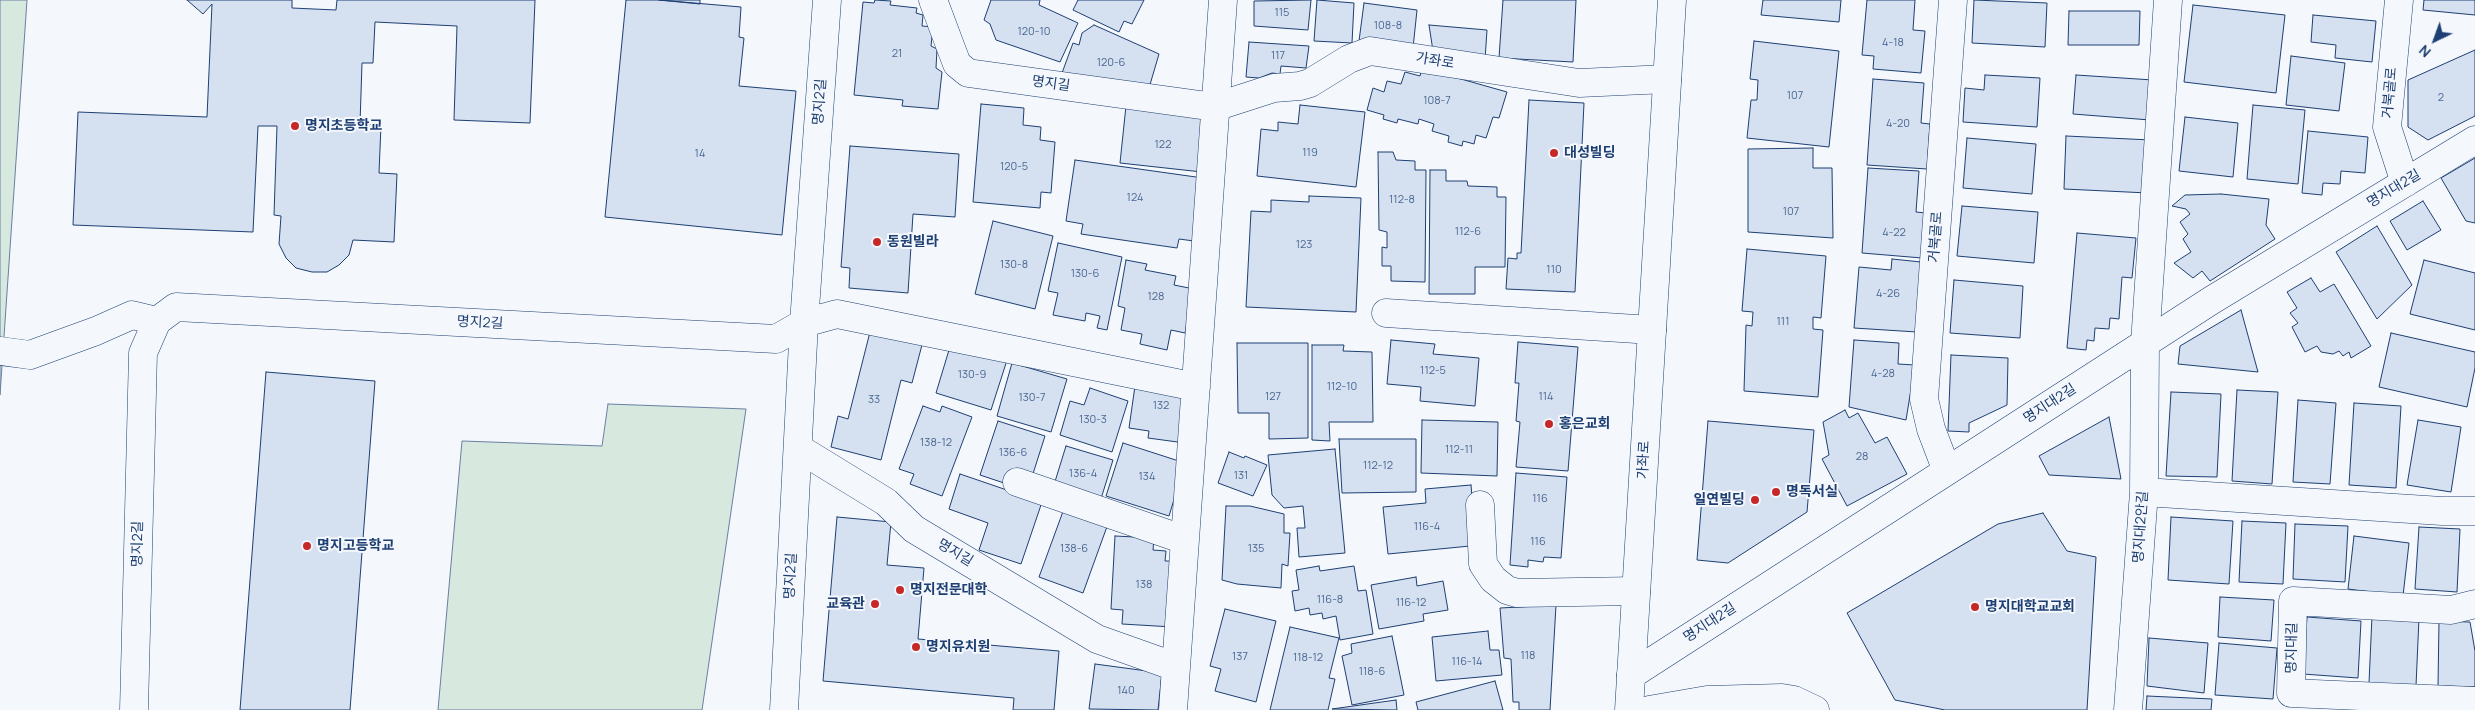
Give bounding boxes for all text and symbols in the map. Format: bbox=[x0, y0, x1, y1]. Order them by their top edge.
house number: 115 bbox=[1275, 6, 1289, 20]
north arrow bbox=[2410, 15, 2460, 65]
house number: 108-8 bbox=[1374, 19, 1402, 33]
house number: 120-10 bbox=[1018, 25, 1050, 39]
house number: 4-18 bbox=[1882, 36, 1904, 50]
text: N bbox=[2415, 41, 2435, 62]
house number: 21 bbox=[892, 47, 902, 61]
house number: 117 bbox=[1271, 49, 1285, 63]
street label: 가좌로 bbox=[1415, 50, 1455, 72]
house number: 120-6 bbox=[1097, 56, 1125, 70]
street label: 거북골로 bbox=[2379, 67, 2401, 119]
street label: 명지길 bbox=[1031, 73, 1071, 95]
street label: 명지2길 bbox=[810, 78, 830, 126]
house number: 107 bbox=[1787, 89, 1803, 103]
house number: 2 bbox=[2438, 91, 2444, 105]
house number: 108-7 bbox=[1423, 94, 1451, 108]
house number: 4-20 bbox=[1886, 117, 1910, 131]
place label: 명지초등학교 bbox=[305, 118, 382, 134]
marker: 명지초등학교 bbox=[289, 120, 301, 132]
house number: 122 bbox=[1155, 138, 1171, 152]
place label: 대성빌딩 bbox=[1564, 145, 1616, 161]
house number: 119 bbox=[1302, 146, 1318, 160]
house number: 14 bbox=[695, 147, 705, 161]
marker: 대성빌딩 bbox=[1548, 147, 1560, 159]
house number: 120-5 bbox=[1000, 160, 1028, 174]
street label: 명지대2길 bbox=[2364, 166, 2424, 212]
house number: 124 bbox=[1127, 191, 1143, 205]
house number: 112-8 bbox=[1389, 193, 1415, 207]
house number: 107 bbox=[1783, 205, 1799, 219]
street label: 거북골로 bbox=[1926, 211, 1946, 263]
house number: 112-6 bbox=[1455, 225, 1481, 239]
house number: 4-22 bbox=[1882, 226, 1906, 240]
place label: 동원빌라 bbox=[887, 234, 939, 250]
marker: 동원빌라 bbox=[871, 236, 883, 248]
house number: 123 bbox=[1296, 238, 1312, 252]
house number: 130-8 bbox=[1000, 258, 1028, 272]
house number: 110 bbox=[1546, 263, 1562, 277]
house number: 130-6 bbox=[1071, 267, 1099, 281]
house number: 4-26 bbox=[1876, 287, 1900, 301]
house number: 128 bbox=[1148, 290, 1164, 304]
street label: 명지2길 bbox=[456, 313, 504, 333]
house number: 111 bbox=[1777, 315, 1789, 329]
house number: 112-5 bbox=[1420, 364, 1446, 378]
house number: 4-28 bbox=[1871, 367, 1895, 381]
house number: 130-9 bbox=[958, 368, 986, 382]
house number: 112-10 bbox=[1327, 380, 1357, 394]
street label: 명지대2길 bbox=[2020, 381, 2080, 427]
house number: 127 bbox=[1265, 390, 1281, 404]
house number: 114 bbox=[1538, 390, 1554, 404]
house number: 130-7 bbox=[1018, 391, 1046, 405]
house number: 33 bbox=[868, 393, 880, 407]
house number: 132 bbox=[1153, 399, 1169, 413]
house number: 130-3 bbox=[1079, 413, 1107, 427]
place label: 홍은교회 bbox=[1559, 416, 1611, 432]
marker: 홍은교회 bbox=[1543, 418, 1555, 430]
house number: 138-12 bbox=[920, 436, 952, 450]
street label: 가좌로 bbox=[1635, 440, 1653, 480]
house number: 112-11 bbox=[1445, 443, 1473, 457]
house number: 136-6 bbox=[999, 446, 1027, 460]
house number: 28 bbox=[1856, 450, 1868, 464]
house number: 112-12 bbox=[1363, 459, 1393, 473]
house number: 136-4 bbox=[1069, 467, 1097, 481]
house number: 131 bbox=[1234, 469, 1248, 483]
house number: 134 bbox=[1139, 470, 1155, 484]
place label: 명독서실 bbox=[1786, 484, 1838, 500]
marker: 명독서실 bbox=[1770, 486, 1782, 498]
street label: 명지대2안길 bbox=[2130, 490, 2152, 564]
house number: 116 bbox=[1532, 492, 1548, 506]
place label: 일연빌딩 bbox=[1693, 492, 1745, 508]
marker: 일연빌딩 bbox=[1749, 494, 1761, 506]
house number: 116-4 bbox=[1414, 520, 1440, 534]
street label: 명지2길 bbox=[129, 521, 147, 567]
house number: 116 bbox=[1530, 535, 1546, 549]
street label: 명지길 bbox=[934, 536, 976, 570]
place label: 명지고등학교 bbox=[317, 538, 394, 554]
marker: 명지고등학교 bbox=[301, 540, 313, 552]
house number: 138-6 bbox=[1060, 542, 1088, 556]
house number: 135 bbox=[1248, 542, 1264, 556]
street label: 명지2길 bbox=[781, 552, 801, 600]
house number: 138 bbox=[1136, 578, 1152, 592]
place label: 명지전문대학 bbox=[910, 582, 987, 598]
marker: 명지전문대학 bbox=[894, 584, 906, 596]
house number: 116-8 bbox=[1317, 593, 1343, 607]
place label: 교육관 bbox=[826, 596, 865, 612]
house number: 116-12 bbox=[1396, 596, 1426, 610]
marker: 교육관 bbox=[869, 598, 881, 610]
place label: 명지대학교교회 bbox=[1985, 599, 2075, 615]
street label: 명지대2길 bbox=[1680, 600, 1740, 646]
marker: 명지대학교교회 bbox=[1969, 601, 1981, 613]
street label: 명지대길 bbox=[2283, 622, 2301, 674]
place label: 명지유치원 bbox=[926, 639, 990, 655]
marker: 명지유치원 bbox=[910, 641, 922, 653]
house number: 118 bbox=[1521, 649, 1535, 663]
house number: 137 bbox=[1232, 650, 1248, 664]
house number: 118-12 bbox=[1293, 651, 1323, 665]
house number: 116-14 bbox=[1452, 655, 1482, 669]
house number: 118-6 bbox=[1359, 665, 1385, 679]
house number: 140 bbox=[1117, 684, 1135, 698]

